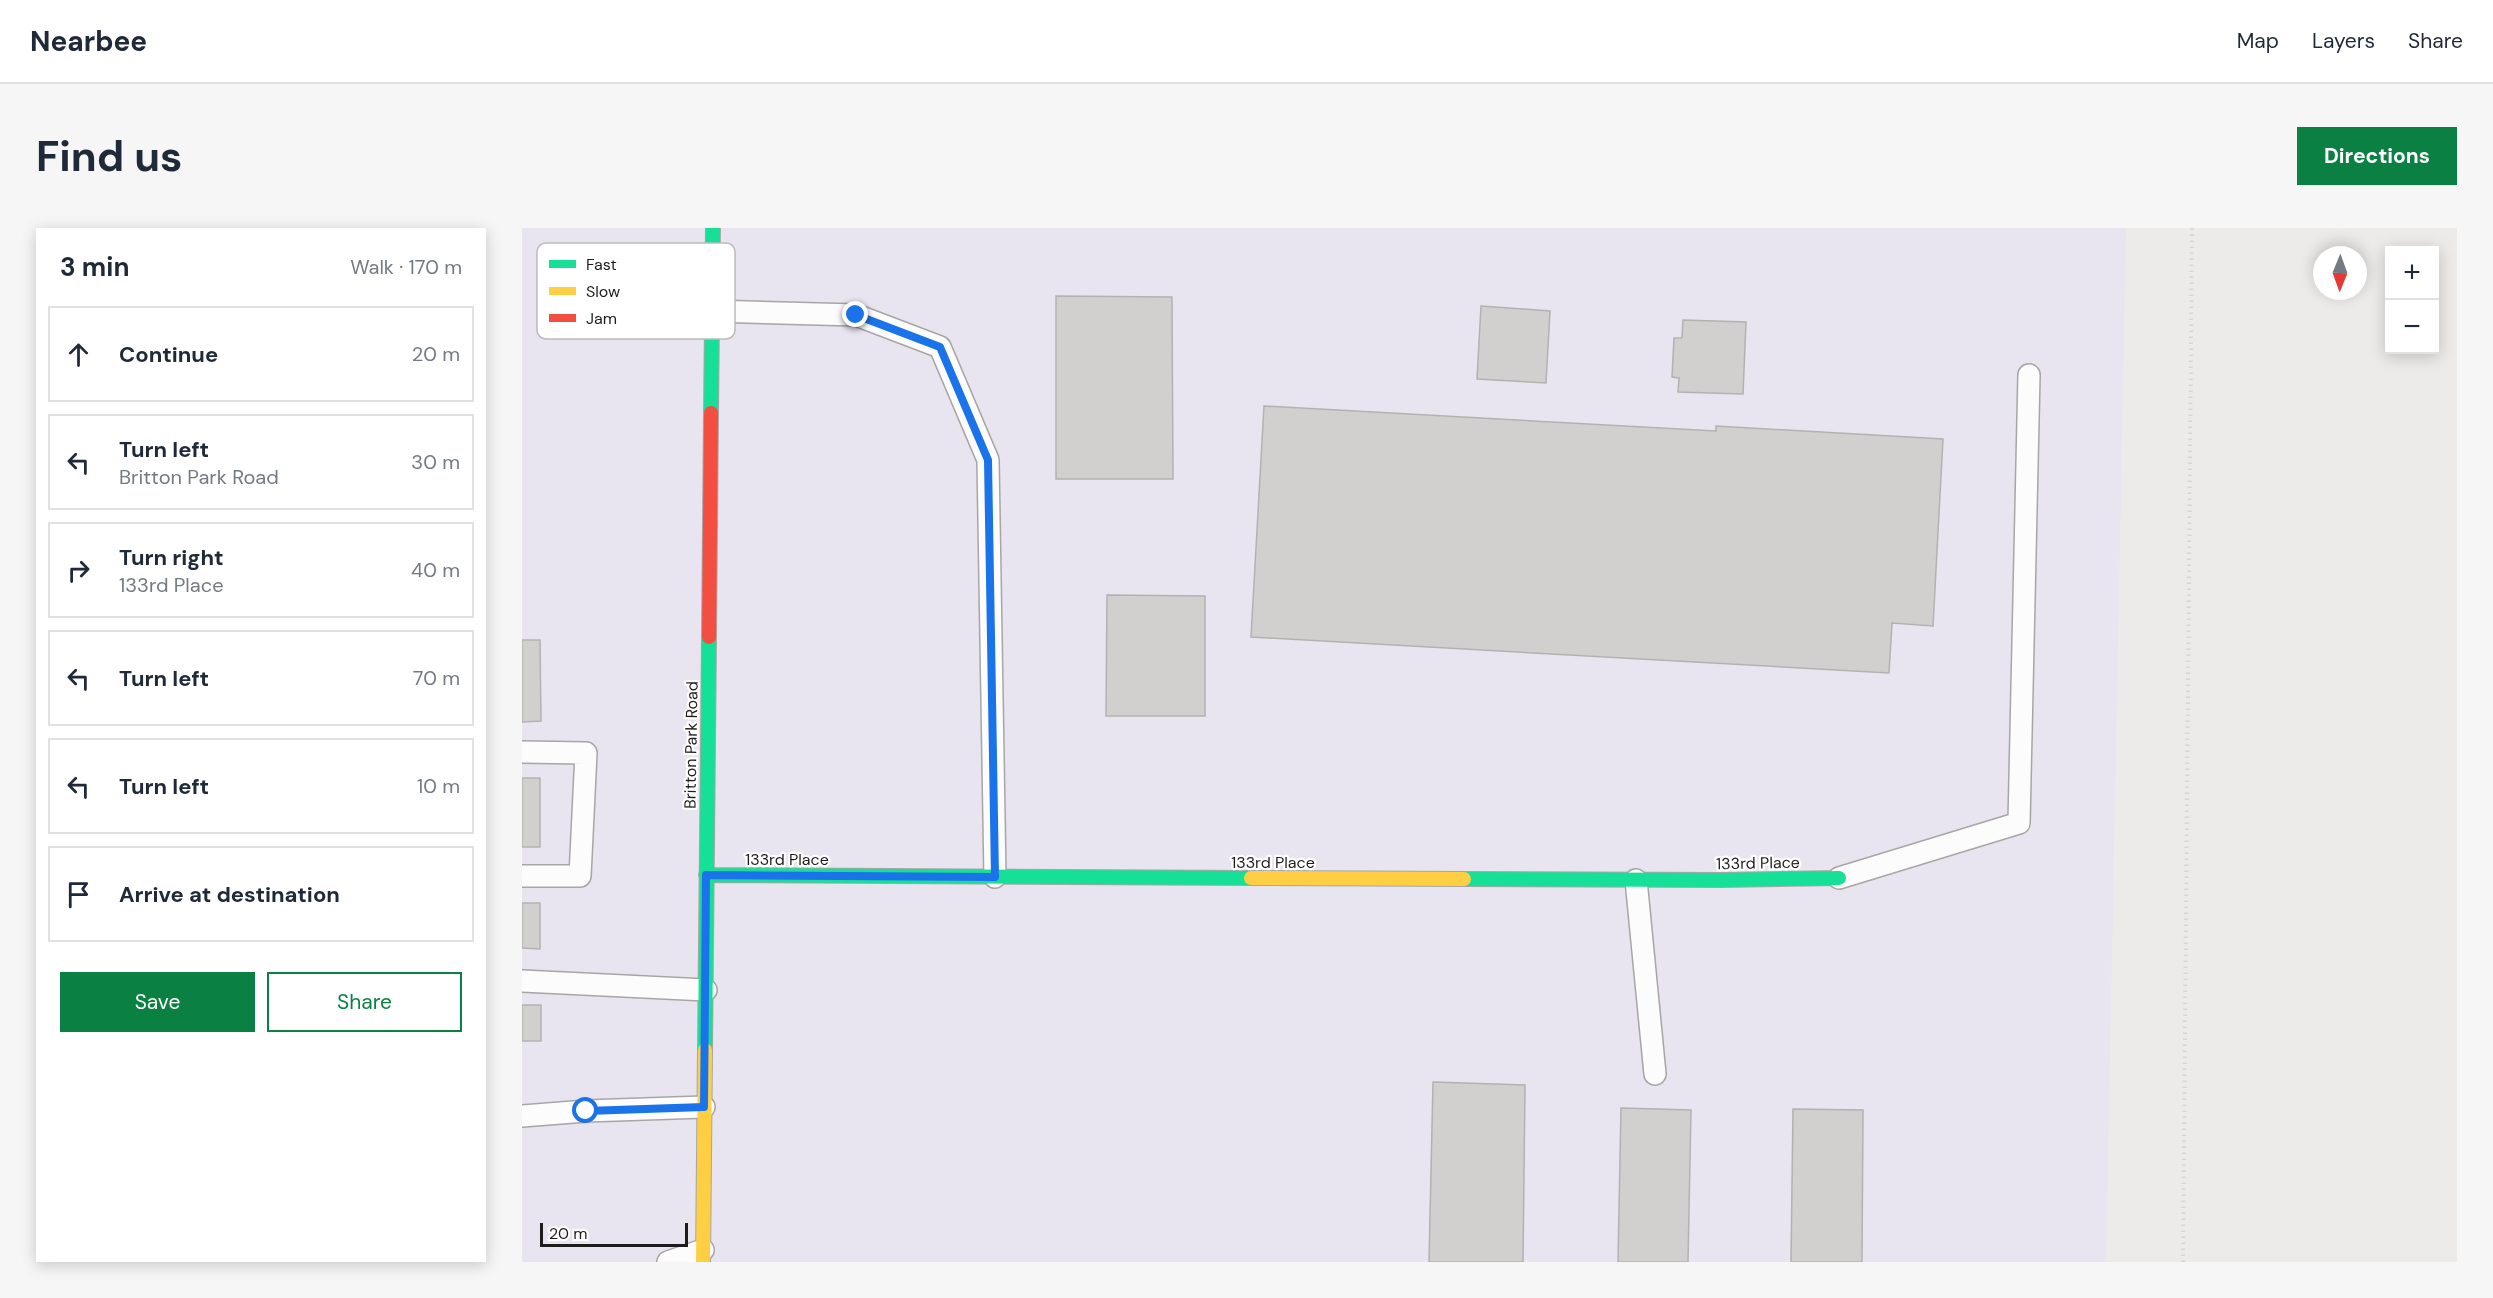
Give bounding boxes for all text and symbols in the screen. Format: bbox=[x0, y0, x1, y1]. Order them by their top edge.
text: Nearbee bbox=[30, 23, 147, 60]
text: Map bbox=[2237, 27, 2279, 55]
text: Layers bbox=[2312, 27, 2375, 55]
text: Share bbox=[2408, 27, 2463, 55]
button: Directions bbox=[2297, 127, 2457, 185]
text: Find us bbox=[36, 129, 182, 184]
legend bbox=[537, 243, 735, 339]
north arrow bbox=[2313, 246, 2367, 300]
map controls bbox=[2385, 246, 2439, 354]
button: + bbox=[2385, 246, 2439, 300]
text: 3 min bbox=[60, 250, 129, 284]
text: Walk · 170 m bbox=[350, 254, 462, 280]
text: Fast bbox=[586, 254, 617, 275]
text: Slow bbox=[586, 281, 620, 302]
button: − bbox=[2385, 300, 2439, 354]
route end bbox=[842, 301, 868, 327]
text: Jam bbox=[586, 308, 617, 329]
icon: ahead bbox=[62, 338, 95, 371]
text: Continue bbox=[119, 340, 218, 369]
text: 20 m bbox=[412, 341, 460, 367]
text: Turn left bbox=[119, 435, 209, 464]
icon: left bbox=[62, 446, 95, 479]
text: 30 m bbox=[411, 449, 460, 475]
text: Britton Park Road bbox=[119, 464, 279, 490]
text: Turn right bbox=[119, 543, 224, 572]
icon: right bbox=[62, 554, 95, 587]
text: 40 m bbox=[411, 557, 460, 583]
text: 133rd Place bbox=[119, 572, 224, 598]
icon: left bbox=[62, 662, 95, 695]
text: Turn left bbox=[119, 664, 209, 693]
text: 70 m bbox=[413, 665, 460, 691]
street label: Britton Park Road bbox=[679, 681, 703, 809]
icon: left bbox=[62, 770, 95, 803]
text: Turn left bbox=[119, 772, 209, 801]
text: 10 m bbox=[417, 773, 460, 799]
street label: 133rd Place bbox=[745, 849, 829, 870]
street label: 133rd Place bbox=[1231, 852, 1315, 873]
street label: 133rd Place bbox=[1716, 852, 1800, 874]
icon: arrive bbox=[62, 878, 95, 911]
text: Arrive at destination bbox=[119, 880, 340, 909]
button: Save bbox=[60, 972, 255, 1032]
button: Share bbox=[267, 972, 462, 1032]
route start bbox=[572, 1097, 598, 1123]
scale bar bbox=[540, 1220, 688, 1248]
text: 20 m bbox=[549, 1223, 588, 1244]

